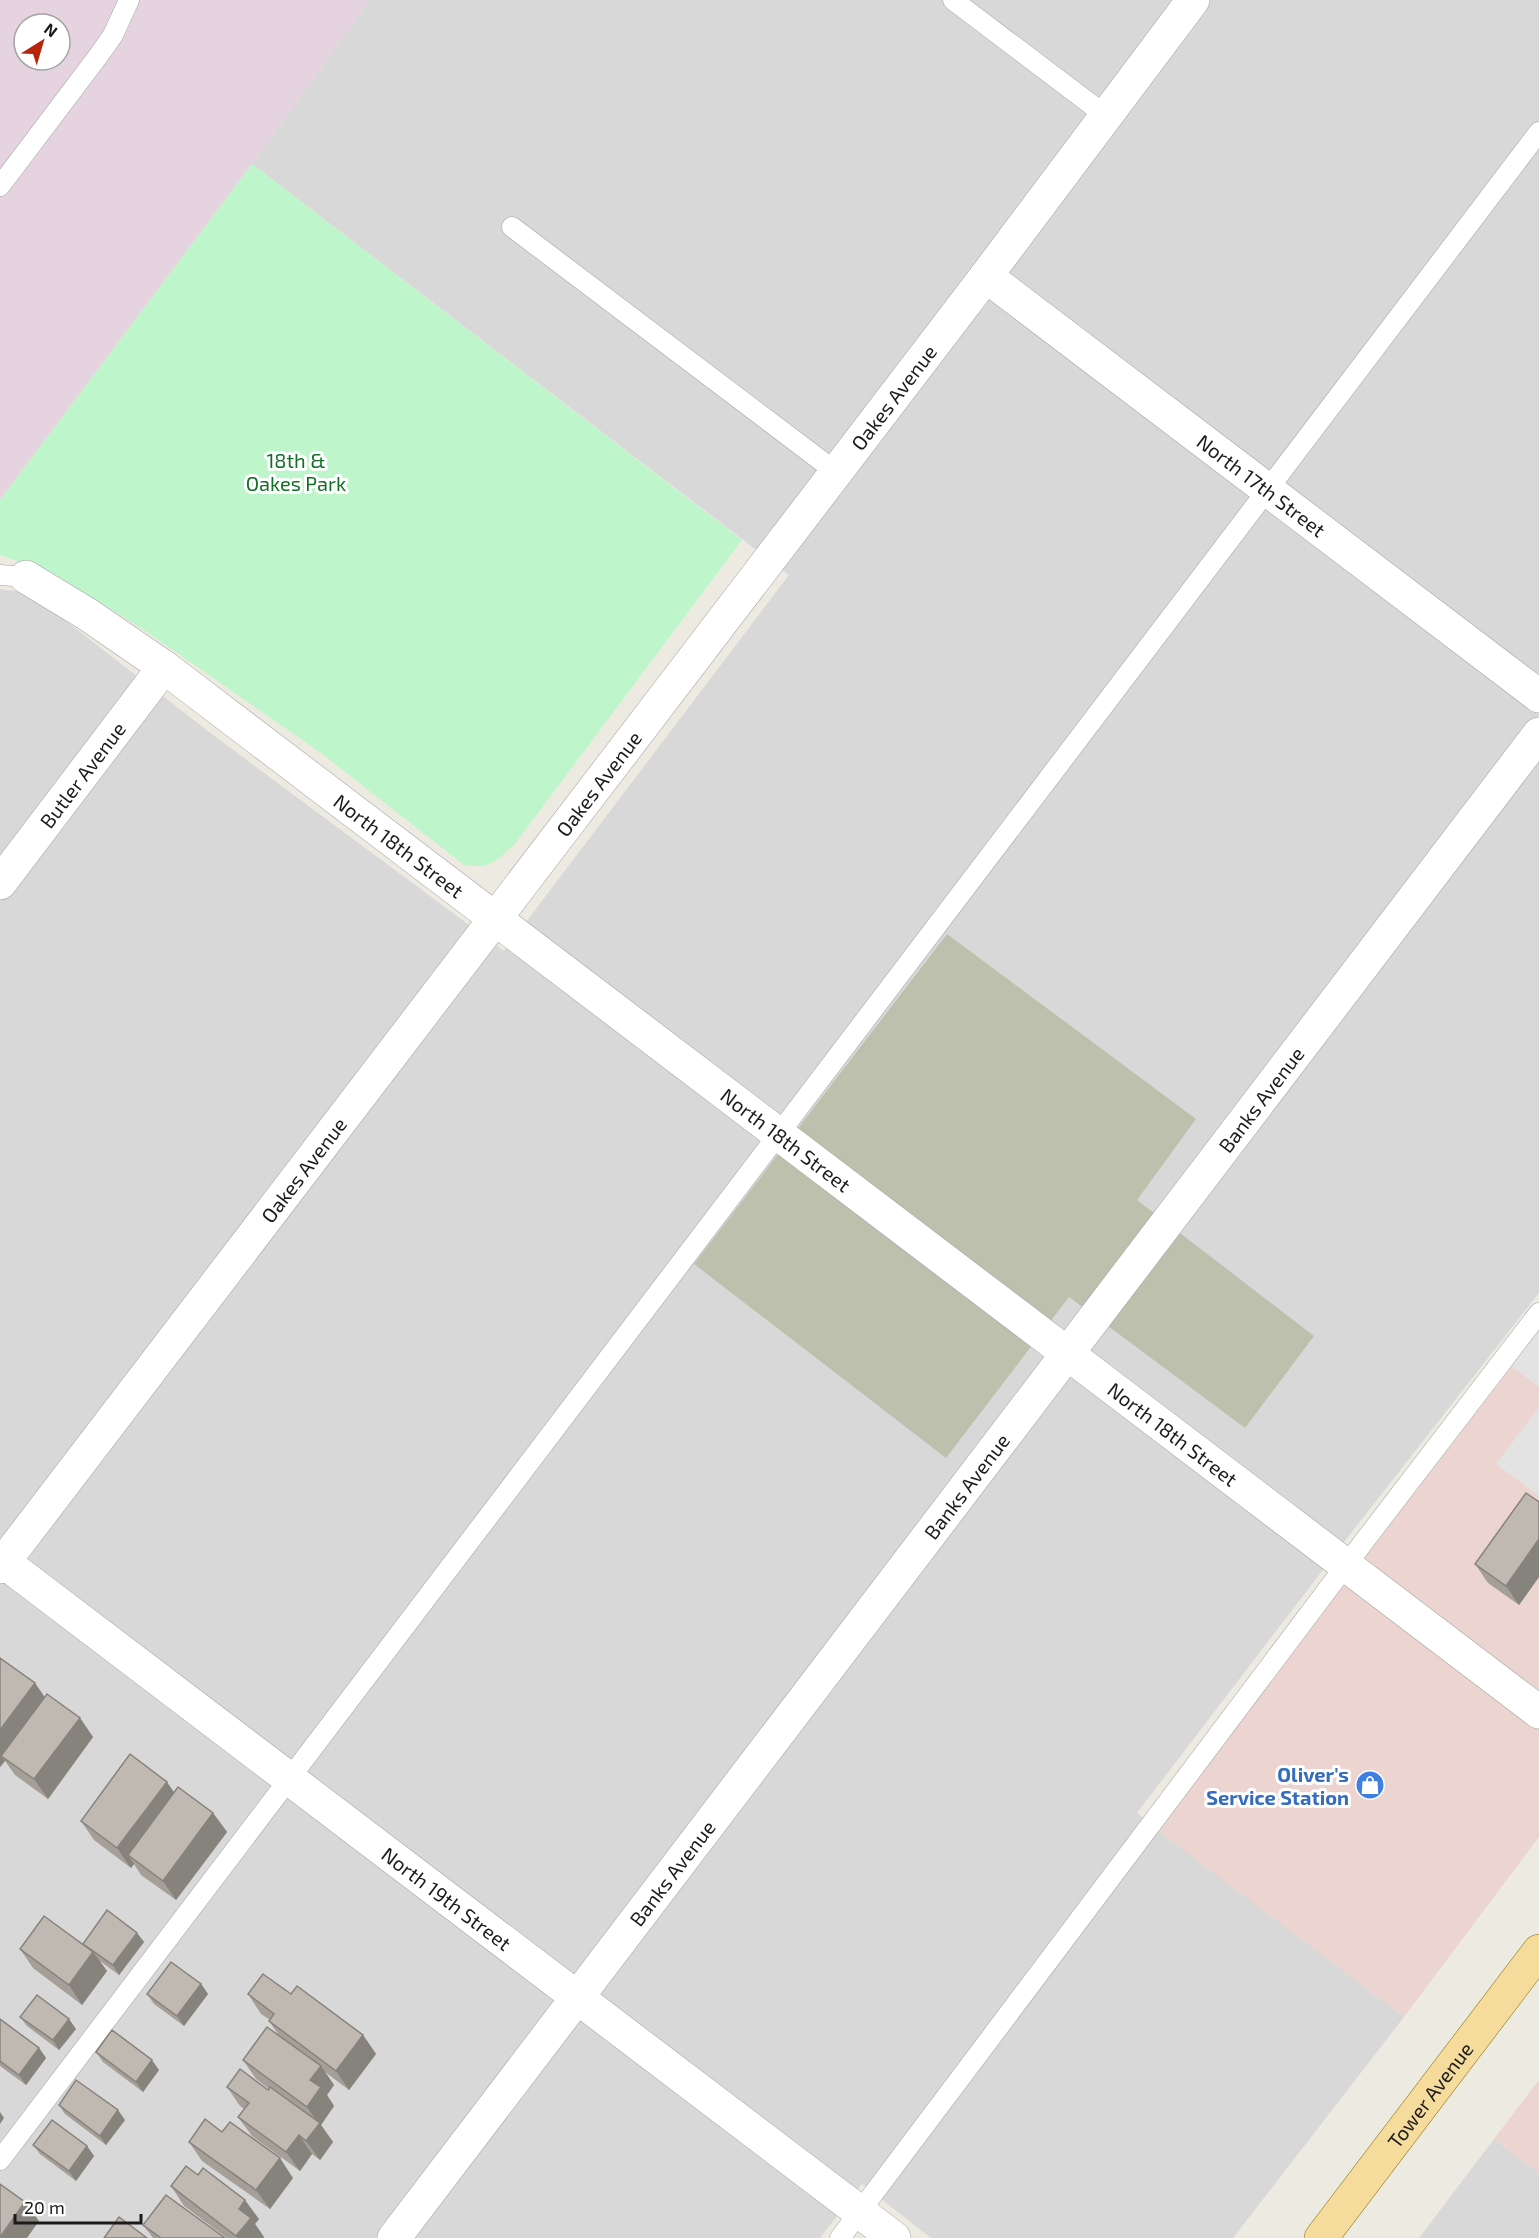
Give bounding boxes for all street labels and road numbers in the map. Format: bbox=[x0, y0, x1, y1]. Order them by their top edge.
street label: Oakes Avenue bbox=[846, 340, 941, 455]
street label: North 17th Street bbox=[1193, 429, 1331, 542]
street label: Butler Avenue bbox=[34, 717, 130, 832]
street label: Oakes Avenue bbox=[551, 726, 646, 841]
street label: North 18th Street bbox=[329, 789, 469, 903]
street label: Banks Avenue bbox=[1213, 1042, 1309, 1157]
street label: North 18th Street bbox=[716, 1083, 856, 1197]
street label: Oakes Avenue bbox=[256, 1112, 351, 1227]
street label: North 18th Street bbox=[1103, 1377, 1243, 1491]
street label: Banks Avenue bbox=[919, 1429, 1014, 1544]
street label: Banks Avenue bbox=[624, 1815, 720, 1930]
street label: North 19th Street bbox=[377, 1842, 516, 1955]
street label: Tower Avenue bbox=[1382, 2037, 1478, 2152]

